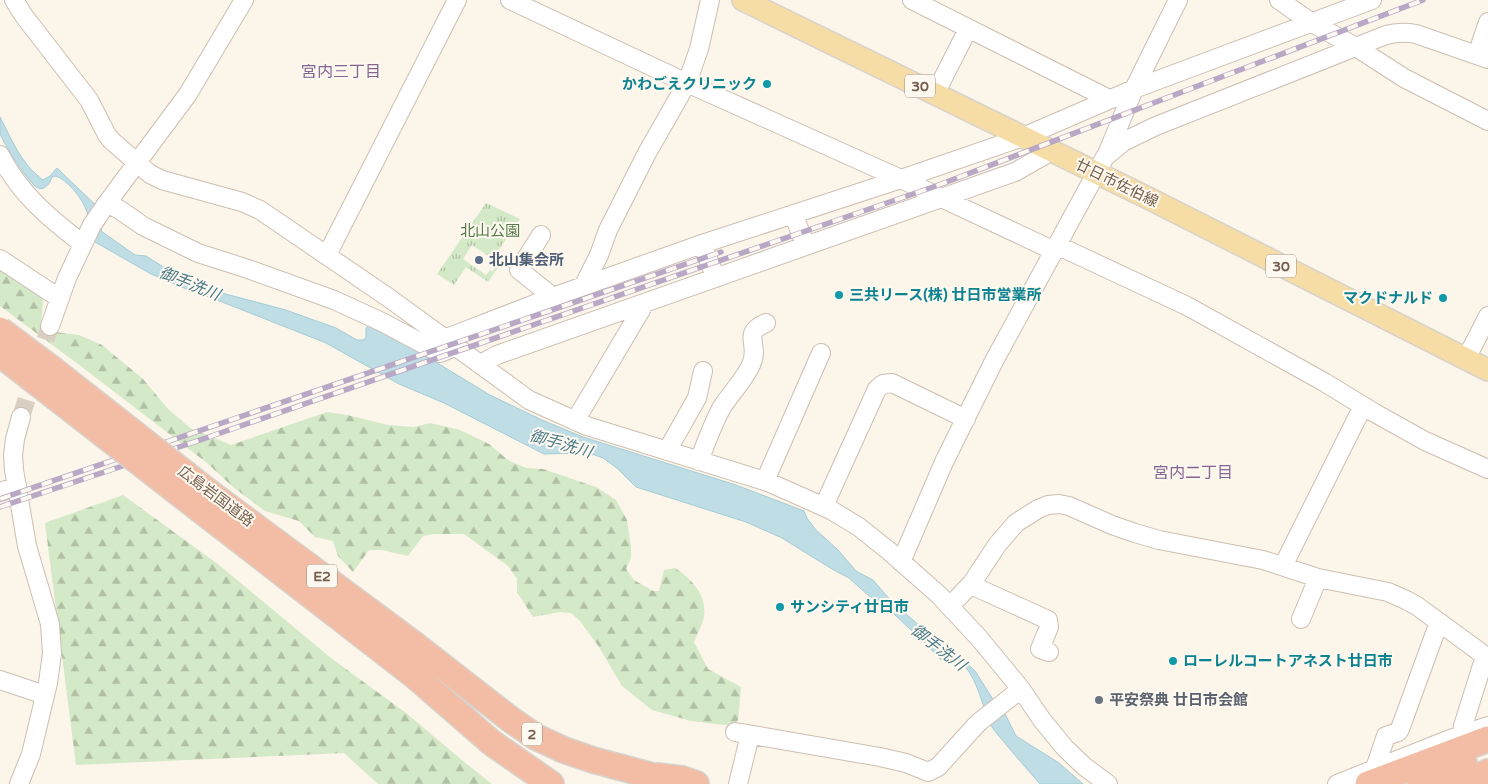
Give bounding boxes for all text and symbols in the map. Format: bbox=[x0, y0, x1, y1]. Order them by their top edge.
district label: 宮内三丁目 bbox=[301, 62, 381, 82]
road number: 30 bbox=[905, 74, 935, 98]
place label: かわごえクリニック bbox=[622, 75, 757, 93]
marker: かわごえクリニック bbox=[761, 78, 773, 90]
street label: 廿日市佐伯線 bbox=[1073, 155, 1161, 211]
park label: 北山公園 bbox=[460, 222, 520, 240]
place label: 北山集会所 bbox=[489, 251, 564, 269]
marker: 北山集会所 bbox=[473, 254, 485, 266]
road number: 30 bbox=[1266, 255, 1296, 278]
water label: 御手洗川 bbox=[156, 263, 225, 306]
place label: 三共リース(株) 廿日市営業所 bbox=[849, 286, 1042, 304]
marker: 三共リース(株) 廿日市営業所 bbox=[833, 289, 845, 301]
place label: マクドナルド bbox=[1343, 289, 1433, 307]
marker: マクドナルド bbox=[1437, 292, 1449, 304]
water label: 御手洗川 bbox=[527, 426, 596, 463]
street label: 広島岩国道路 bbox=[175, 462, 257, 530]
district label: 宮内二丁目 bbox=[1153, 463, 1233, 483]
road number: E2 bbox=[307, 564, 337, 588]
place label: サンシティ廿日市 bbox=[790, 598, 909, 616]
marker: サンシティ廿日市 bbox=[774, 601, 786, 613]
water label: 御手洗川 bbox=[907, 620, 971, 677]
place label: ローレルコートアネスト廿日市 bbox=[1183, 652, 1393, 670]
marker: ローレルコートアネスト廿日市 bbox=[1167, 655, 1179, 667]
place label: 平安祭典 廿日市会館 bbox=[1109, 691, 1248, 709]
marker: 平安祭典 廿日市会館 bbox=[1093, 694, 1105, 706]
road number: 2 bbox=[522, 722, 542, 746]

